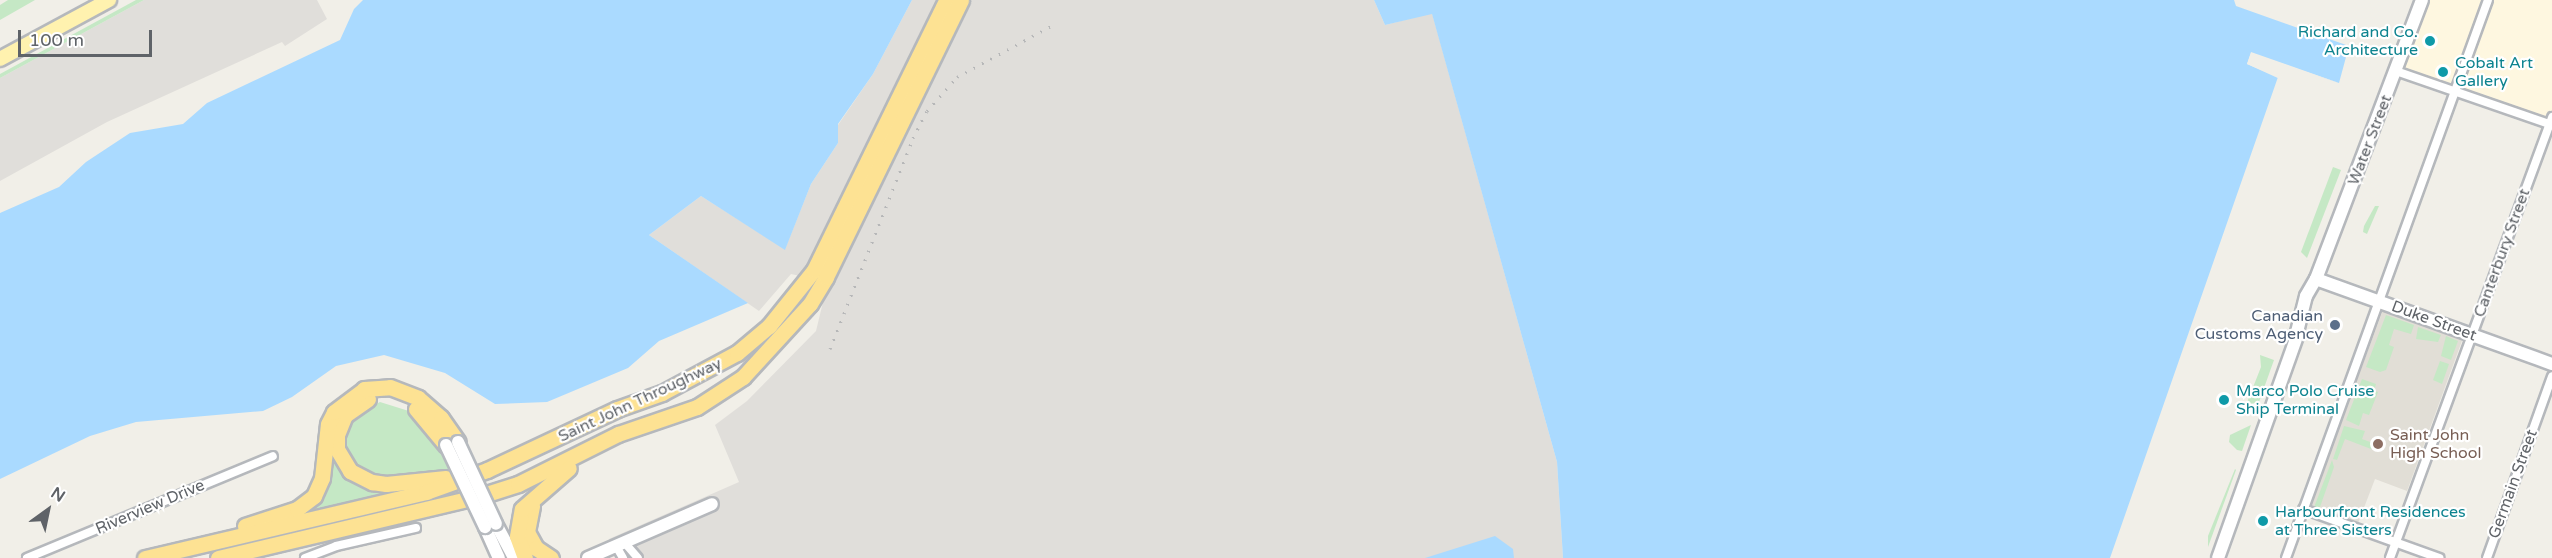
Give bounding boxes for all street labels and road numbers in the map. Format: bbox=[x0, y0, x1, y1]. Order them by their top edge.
street label: Water Street bbox=[2344, 92, 2396, 188]
street label: Canterbury Street bbox=[2470, 186, 2534, 320]
street label: Duke Street bbox=[2389, 297, 2479, 345]
street label: Saint John Throughway bbox=[555, 354, 725, 446]
street label: Germain Street bbox=[2484, 427, 2542, 541]
street label: Riverview Drive bbox=[93, 475, 207, 539]

